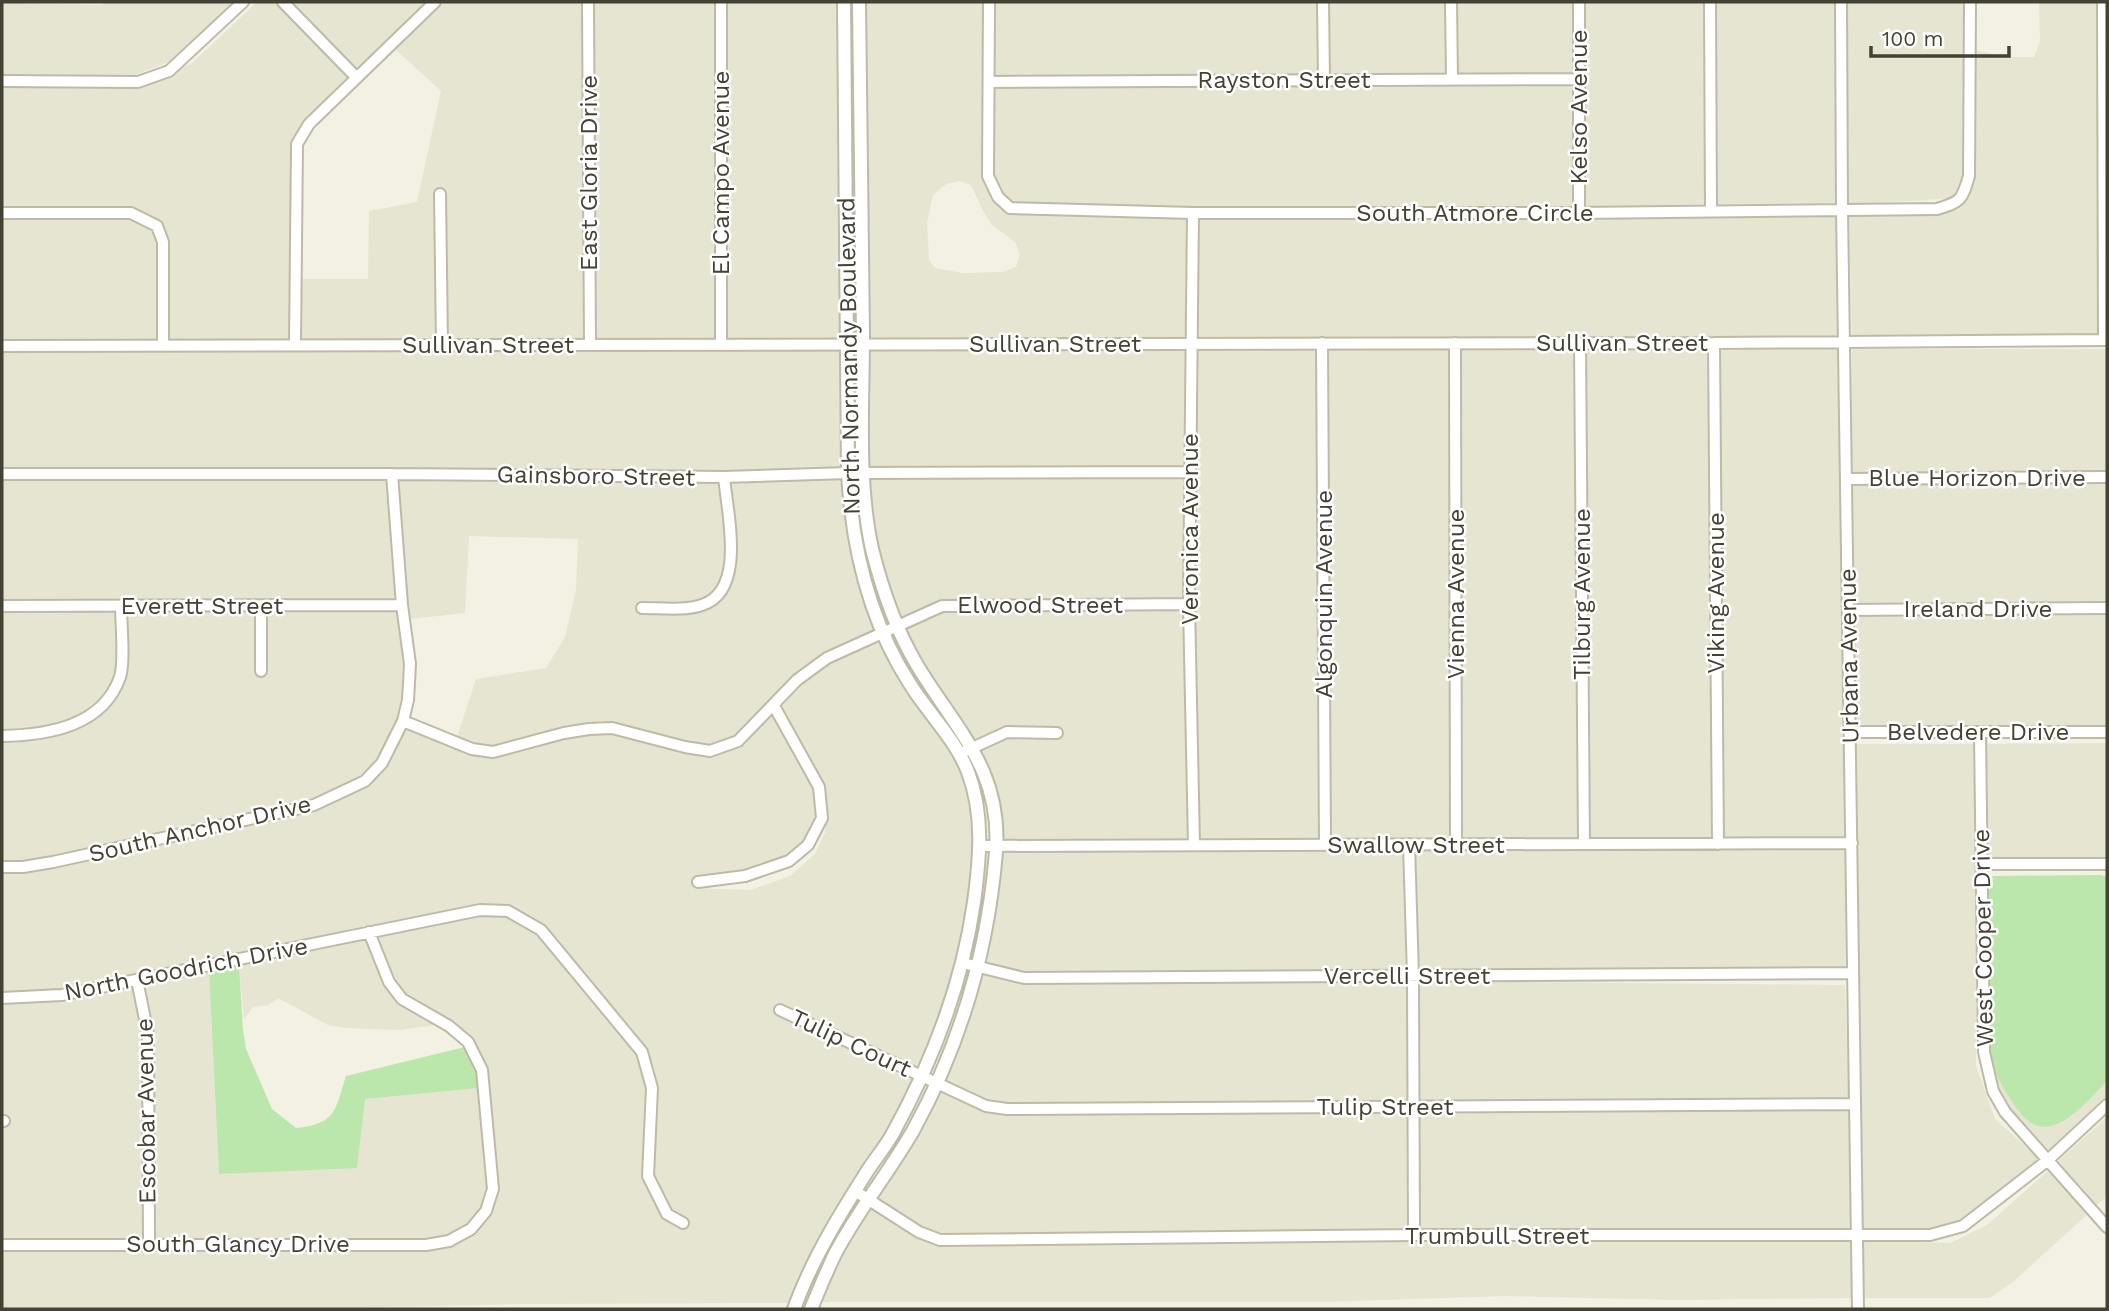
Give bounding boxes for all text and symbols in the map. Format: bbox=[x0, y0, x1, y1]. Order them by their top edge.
scale bar bbox=[1871, 14, 2009, 58]
text: 100 m bbox=[1882, 26, 1944, 51]
street label: Kelso Avenue bbox=[1565, 29, 1593, 185]
street label: Rayston Street bbox=[1197, 66, 1371, 94]
street label: El Campo Avenue bbox=[707, 71, 735, 275]
street label: East Gloria Drive bbox=[575, 75, 603, 271]
street label: North Normandy Boulevard bbox=[832, 197, 866, 515]
street label: South Atmore Circle bbox=[1356, 199, 1594, 227]
street label: Sullivan Street bbox=[1536, 329, 1708, 357]
street label: Sullivan Street bbox=[969, 330, 1141, 358]
street label: Sullivan Street bbox=[402, 331, 574, 359]
street label: Veronica Avenue bbox=[1176, 433, 1204, 625]
street label: Gainsboro Street bbox=[497, 460, 695, 492]
street label: Blue Horizon Drive bbox=[1868, 464, 2086, 492]
street label: Algonquin Avenue bbox=[1310, 490, 1338, 698]
street label: Tilburg Avenue bbox=[1568, 508, 1596, 680]
street label: Vienna Avenue bbox=[1442, 509, 1470, 679]
street label: Viking Avenue bbox=[1702, 512, 1730, 674]
street label: Urbana Avenue bbox=[1833, 568, 1865, 744]
street label: Elwood Street bbox=[957, 591, 1123, 619]
street label: Everett Street bbox=[121, 592, 283, 620]
street label: Ireland Drive bbox=[1904, 595, 2052, 623]
street label: Belvedere Drive bbox=[1887, 718, 2069, 746]
street label: South Anchor Drive bbox=[86, 790, 314, 868]
street label: West Cooper Drive bbox=[1967, 829, 1999, 1047]
street label: Swallow Street bbox=[1327, 831, 1505, 859]
street label: North Goodrich Drive bbox=[62, 932, 310, 1006]
street label: Vercelli Street bbox=[1324, 962, 1490, 990]
street label: Tulip Court bbox=[786, 1003, 916, 1083]
street label: Escobar Avenue bbox=[130, 1018, 162, 1204]
street label: Tulip Street bbox=[1317, 1093, 1453, 1121]
street label: Trumbull Street bbox=[1405, 1222, 1589, 1250]
street label: South Glancy Drive bbox=[126, 1230, 350, 1258]

